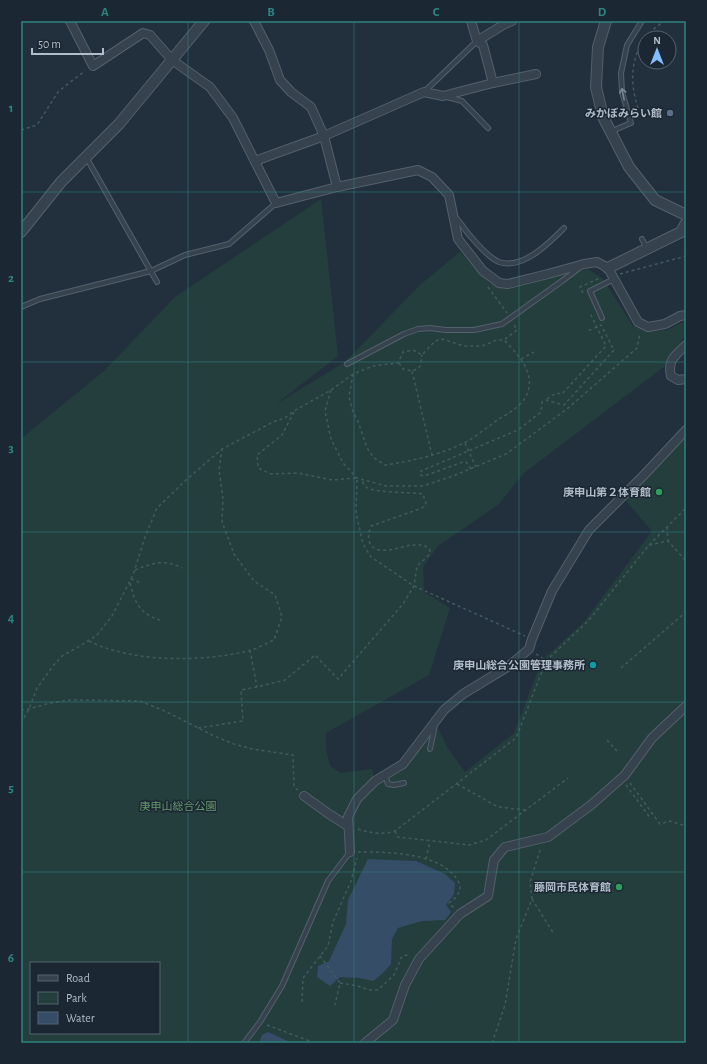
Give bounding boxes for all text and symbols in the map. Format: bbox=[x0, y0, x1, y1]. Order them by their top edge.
text: A bbox=[101, 6, 109, 19]
text: B bbox=[267, 6, 275, 19]
text: C bbox=[433, 6, 440, 19]
text: D bbox=[598, 6, 607, 19]
scale bar bbox=[32, 30, 103, 56]
north arrow bbox=[637, 30, 677, 70]
text: N bbox=[653, 35, 661, 46]
text: 50 m bbox=[38, 38, 61, 50]
one-way arrow bbox=[619, 88, 627, 101]
text: 1 bbox=[9, 102, 13, 115]
place label: みかぼみらい館 bbox=[585, 107, 662, 119]
marker: みかぼみらい館 bbox=[665, 108, 675, 118]
text: 2 bbox=[8, 272, 14, 285]
text: 3 bbox=[8, 442, 14, 455]
place label: 庚申山第２体育館 bbox=[563, 486, 651, 498]
marker: 庚申山第２体育館 bbox=[654, 487, 664, 497]
text: 4 bbox=[8, 612, 15, 625]
place label: 庚申山総合公園管理事務所 bbox=[453, 659, 585, 671]
marker: 庚申山総合公園管理事務所 bbox=[588, 660, 598, 670]
text: 5 bbox=[8, 782, 14, 795]
park label: 庚申山総合公園 bbox=[140, 800, 217, 812]
place label: 藤岡市民体育館 bbox=[534, 881, 611, 893]
marker: 藤岡市民体育館 bbox=[614, 882, 624, 892]
text: 6 bbox=[8, 952, 14, 965]
legend bbox=[30, 962, 160, 1034]
text: Road bbox=[66, 972, 90, 984]
text: Park bbox=[66, 992, 87, 1004]
text: Water bbox=[66, 1012, 95, 1024]

